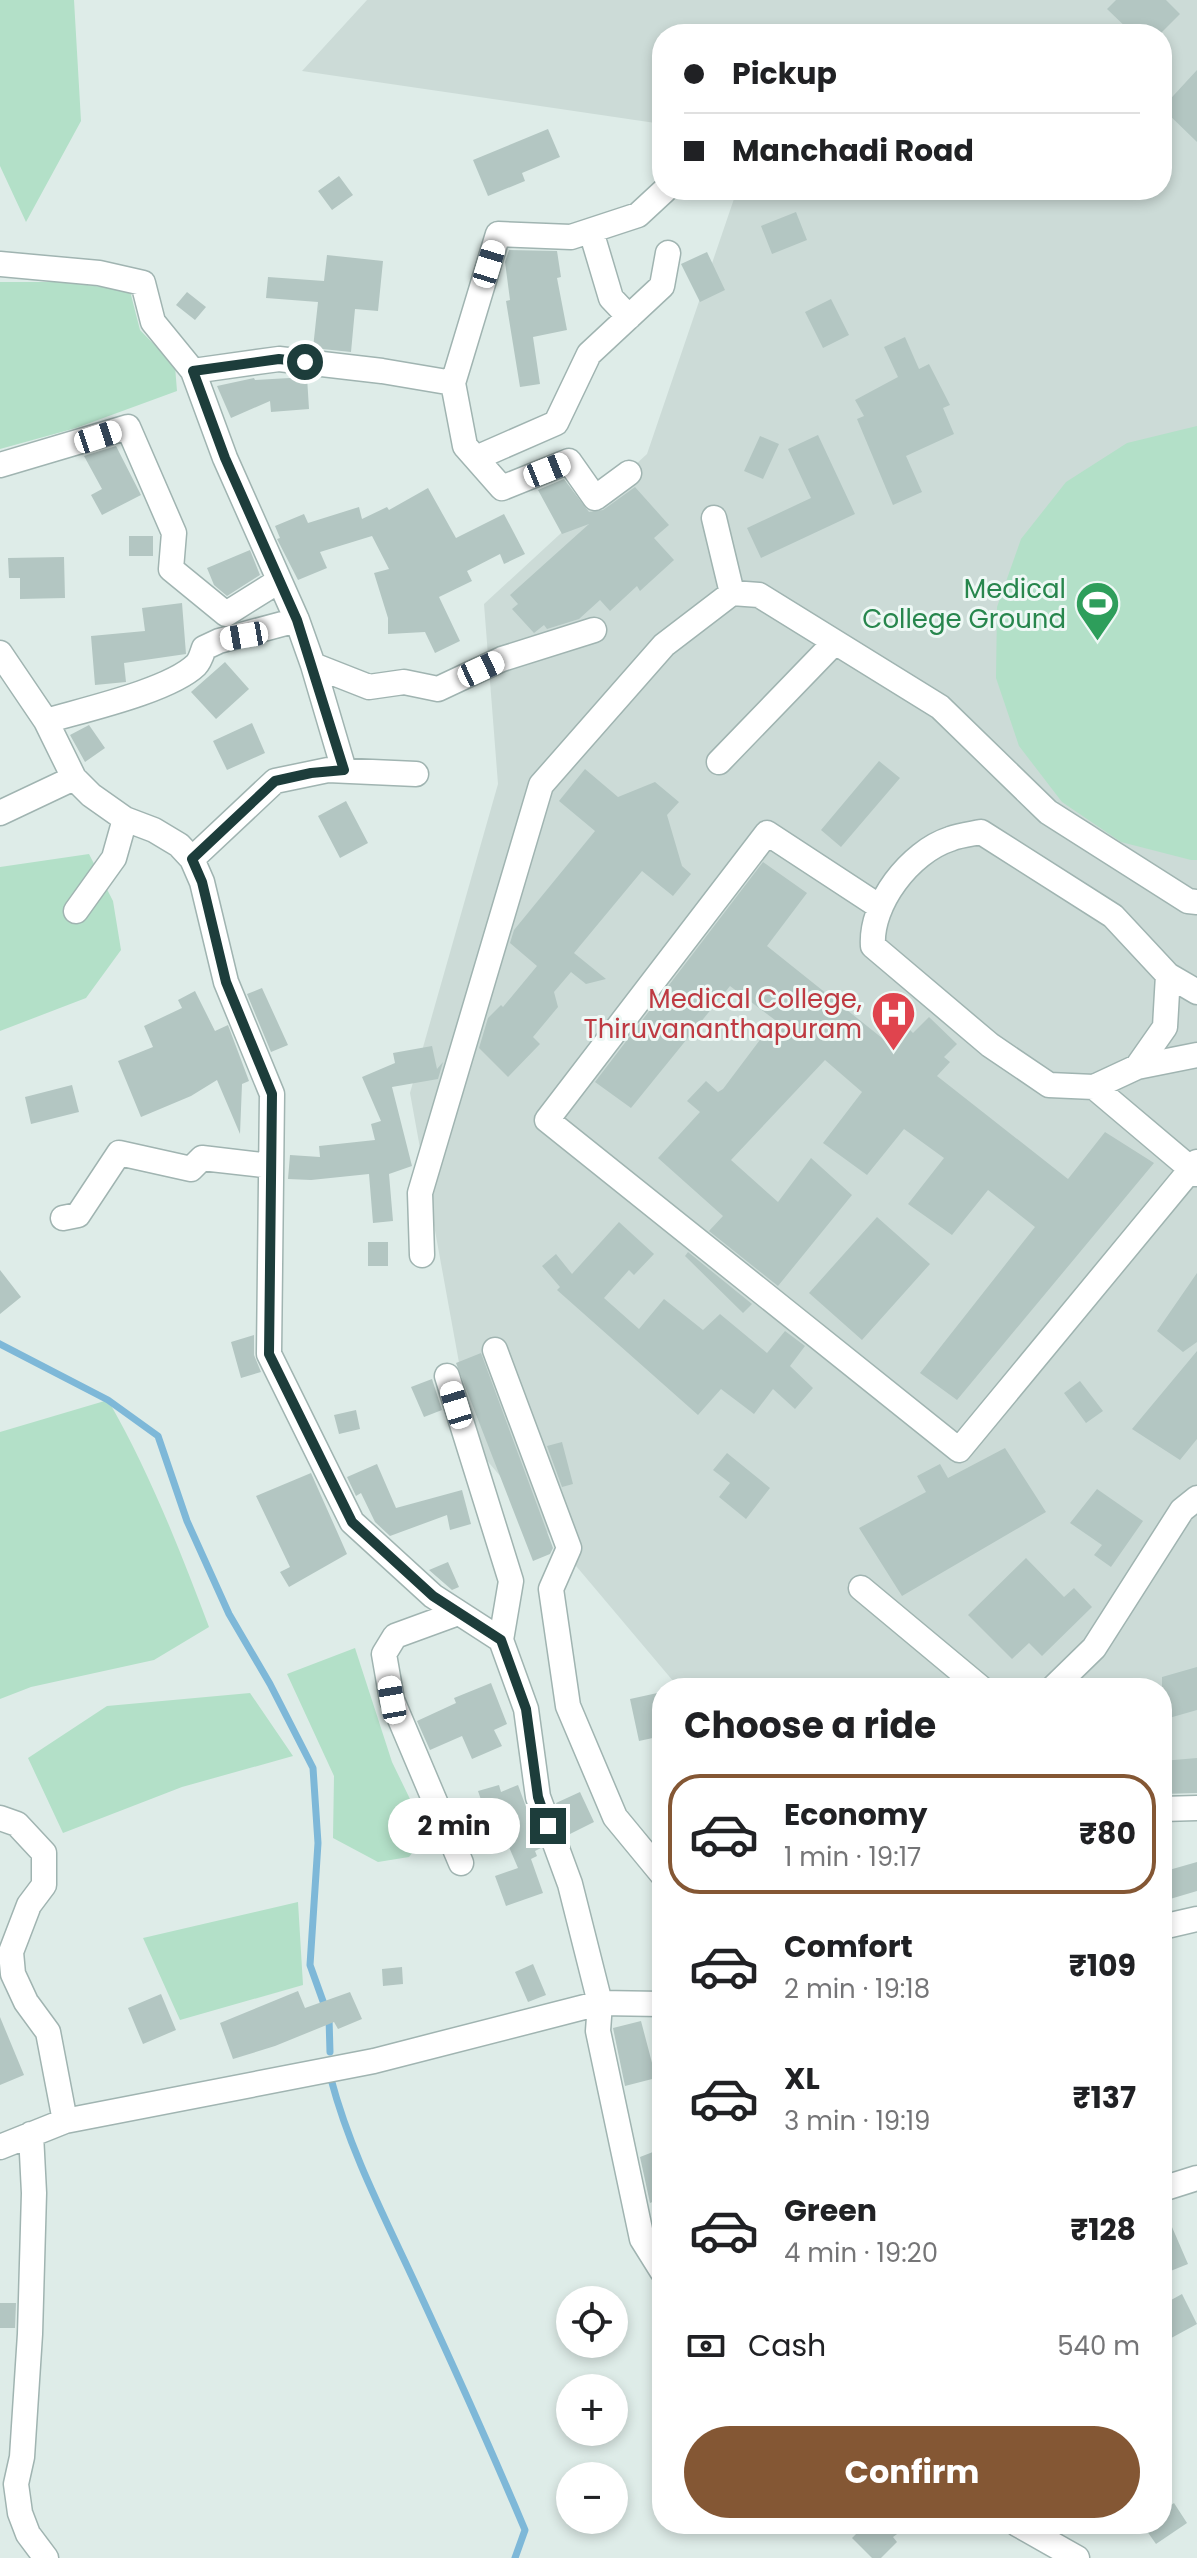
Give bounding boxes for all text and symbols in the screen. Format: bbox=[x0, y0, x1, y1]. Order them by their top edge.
text: Pickup bbox=[732, 52, 837, 95]
text: Manchadi Road bbox=[732, 129, 974, 172]
car bbox=[471, 238, 507, 290]
route start bbox=[287, 344, 323, 380]
car bbox=[71, 418, 125, 456]
car bbox=[520, 450, 574, 490]
place label: Medical College Ground bbox=[862, 571, 1066, 637]
sports icon: Medical College Ground bbox=[1073, 580, 1121, 643]
car bbox=[218, 620, 270, 652]
car bbox=[454, 648, 508, 690]
place label: Medical College, Thiruvananthapuram bbox=[584, 981, 862, 1047]
hospital icon: Medical College, Thiruvananthapuram bbox=[869, 990, 917, 1053]
car bbox=[438, 1379, 474, 1431]
car bbox=[376, 1674, 408, 1726]
text: Choose a ride bbox=[684, 1700, 936, 1751]
text: Economy bbox=[784, 1793, 928, 1836]
callout: 2 min bbox=[388, 1798, 520, 1854]
icon: car bbox=[688, 1798, 760, 1870]
text: 2 min bbox=[417, 1808, 491, 1844]
route end bbox=[530, 1808, 566, 1844]
text: ₹80 bbox=[1079, 1812, 1136, 1855]
text: 1 min · 19:17 bbox=[784, 1839, 921, 1875]
text: Comfort bbox=[784, 1925, 913, 1968]
icon: car bbox=[688, 1930, 760, 2002]
text: ₹109 bbox=[1069, 1944, 1136, 1987]
text: 2 min · 19:18 bbox=[784, 1971, 930, 2007]
text: XL bbox=[784, 2057, 820, 2100]
icon: car bbox=[688, 2062, 760, 2134]
text: ₹137 bbox=[1073, 2076, 1136, 2119]
text: 3 min · 19:19 bbox=[784, 2103, 930, 2139]
text: Green bbox=[784, 2189, 877, 2232]
icon: car bbox=[688, 2194, 760, 2266]
text: ₹128 bbox=[1070, 2208, 1136, 2251]
text: 4 min · 19:20 bbox=[784, 2235, 938, 2271]
map controls bbox=[556, 2286, 628, 2534]
button: locate bbox=[556, 2286, 628, 2358]
icon: cash bbox=[684, 2324, 728, 2368]
text: Cash bbox=[748, 2324, 826, 2367]
text: 540 m bbox=[1057, 2328, 1140, 2364]
button: + bbox=[556, 2374, 628, 2446]
button: Confirm bbox=[684, 2426, 1140, 2518]
button: − bbox=[556, 2462, 628, 2534]

